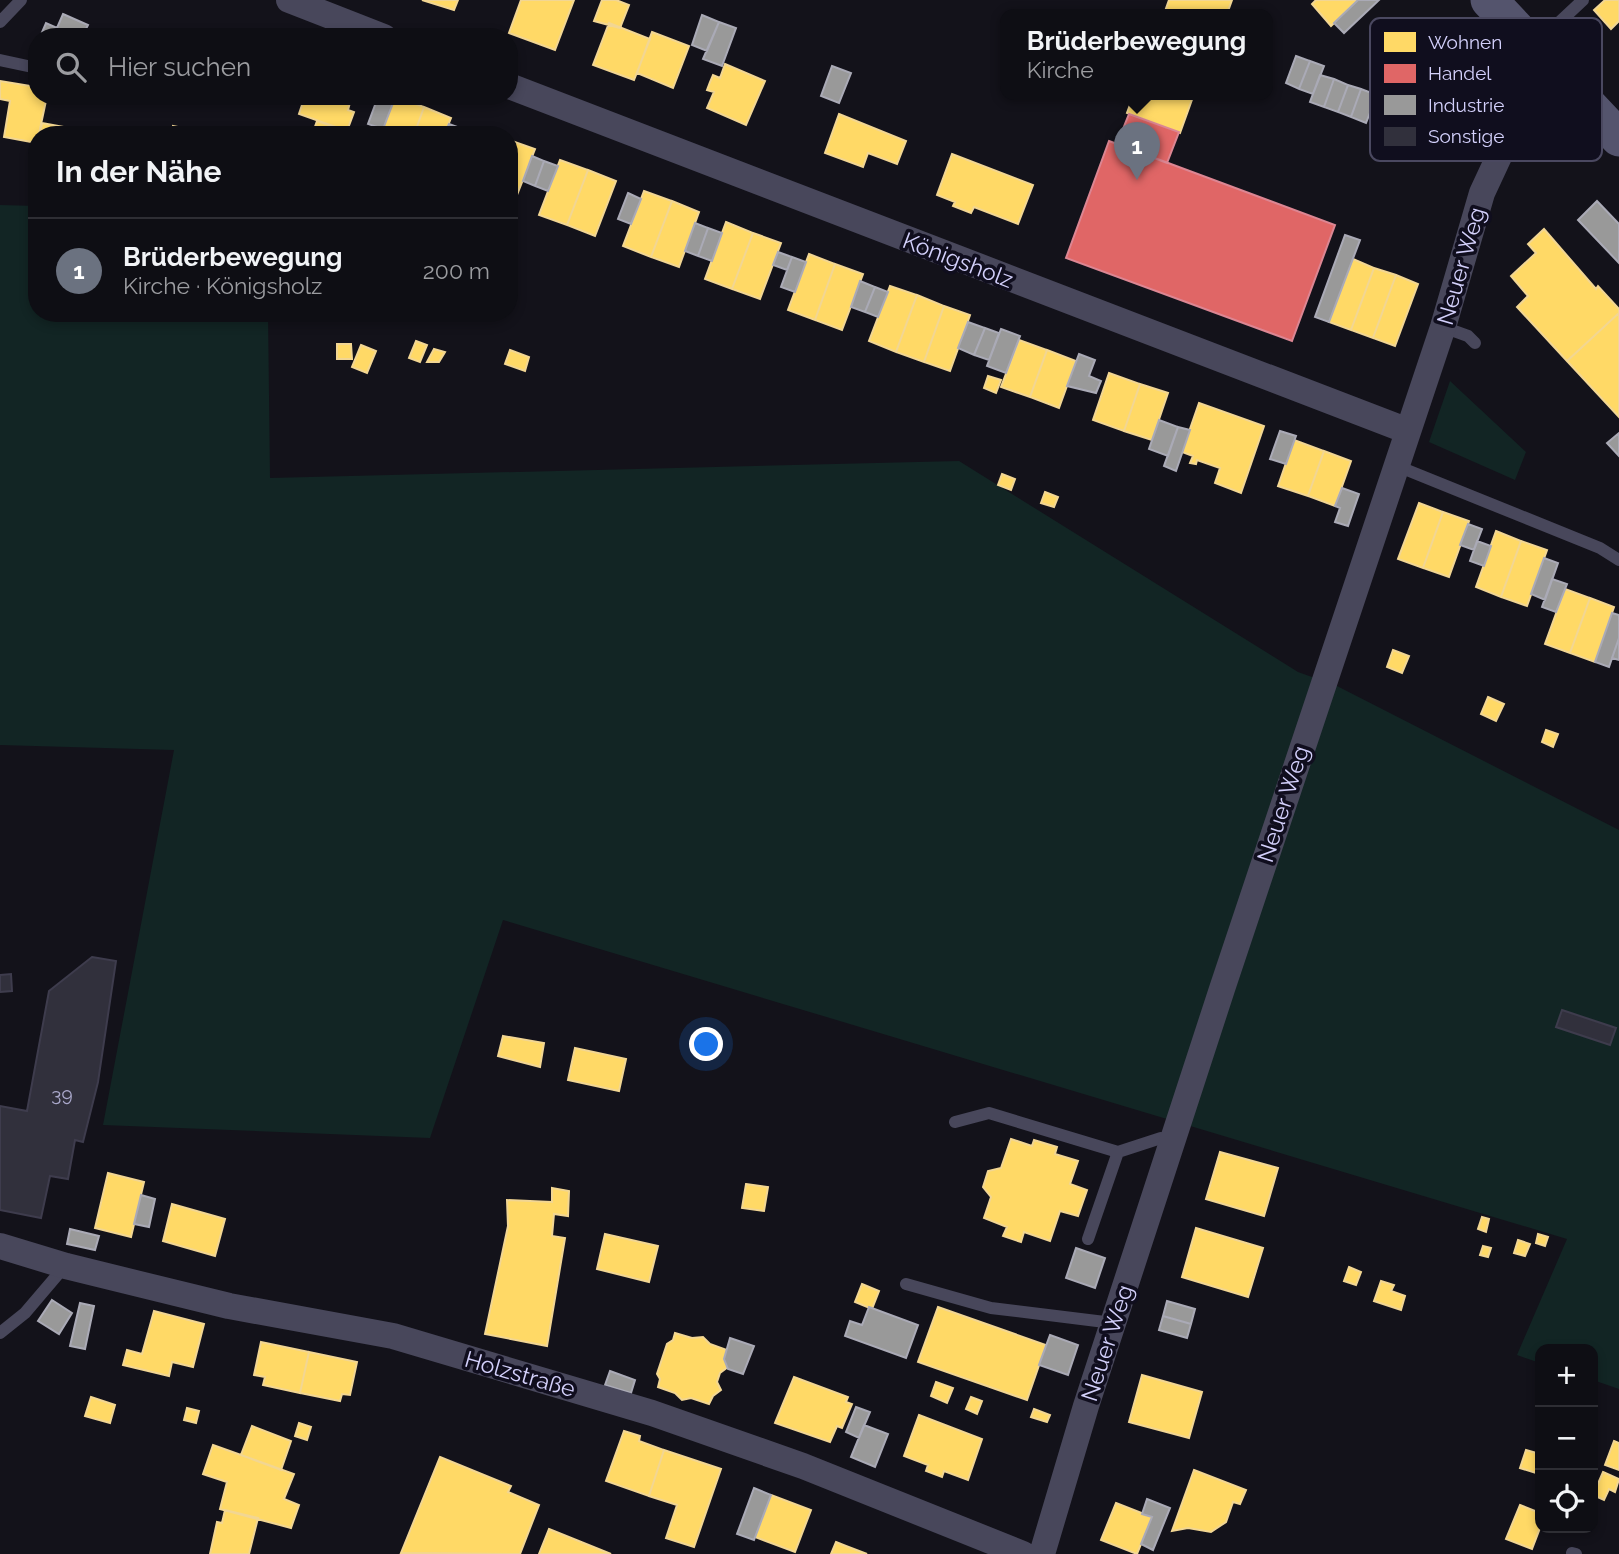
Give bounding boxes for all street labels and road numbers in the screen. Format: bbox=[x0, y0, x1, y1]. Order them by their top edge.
street label: Neuer Weg bbox=[1431, 204, 1490, 328]
street label: Königsholz bbox=[899, 226, 1017, 293]
street label: Neuer Weg bbox=[1251, 742, 1314, 866]
street label: Neuer Weg bbox=[1075, 1281, 1138, 1405]
street label: Holzstraße bbox=[462, 1345, 578, 1402]

